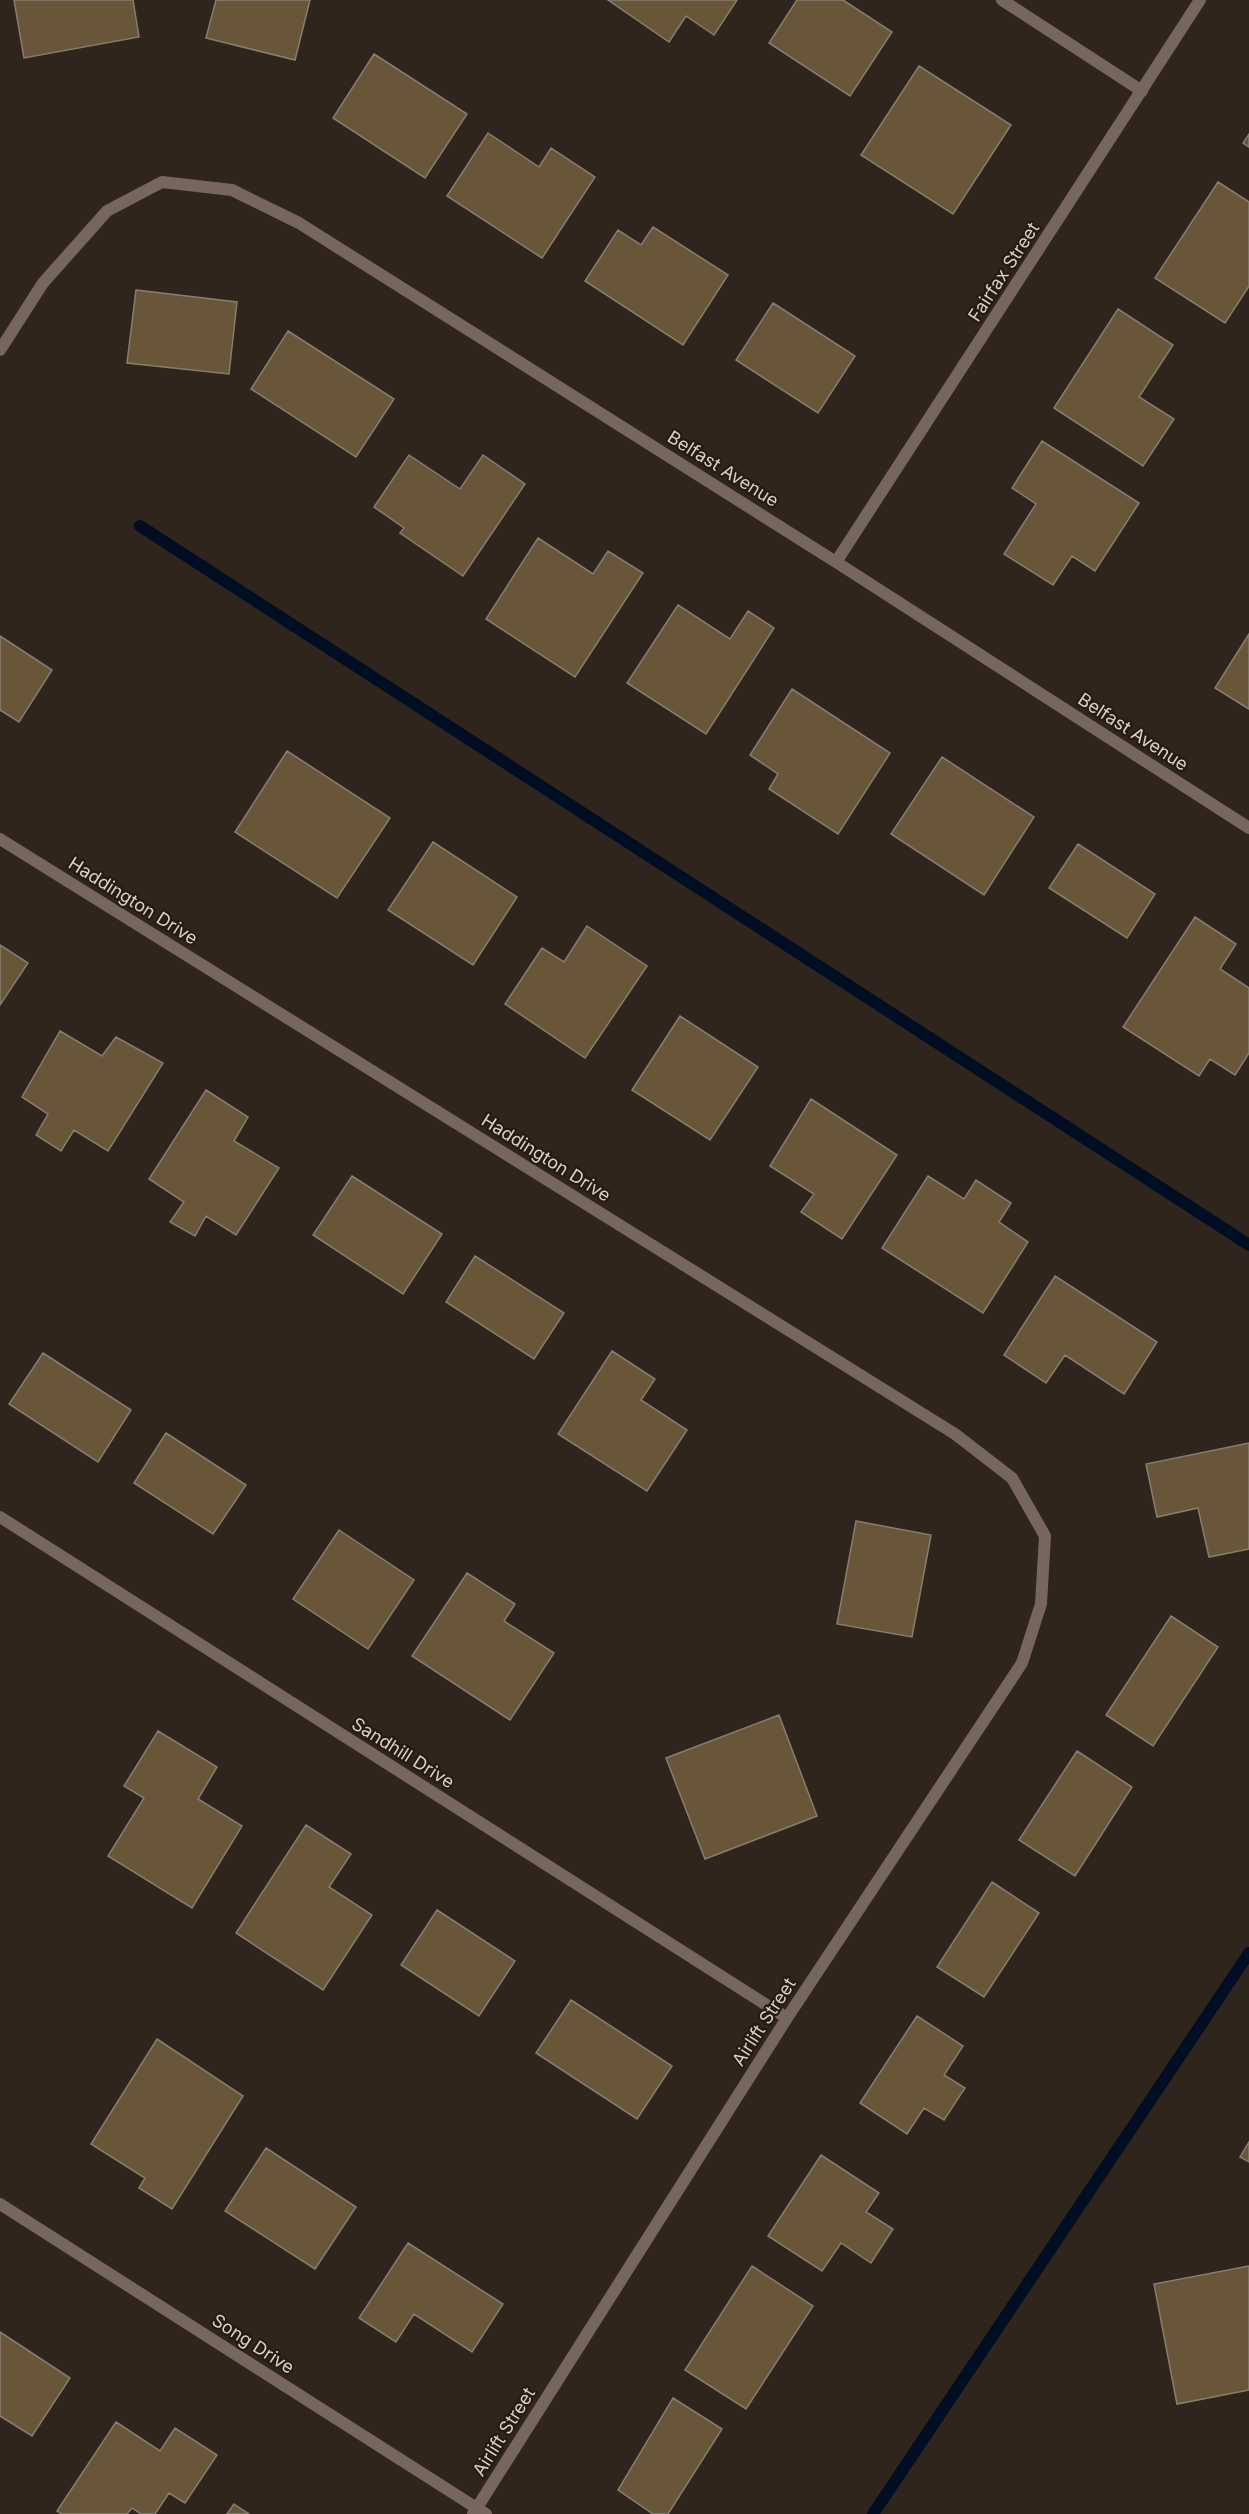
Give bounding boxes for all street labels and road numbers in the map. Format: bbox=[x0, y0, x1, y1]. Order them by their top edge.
street label: Fairfax Street bbox=[964, 218, 1043, 325]
street label: Belfast Avenue bbox=[664, 426, 783, 511]
street label: Belfast Avenue bbox=[1074, 688, 1192, 775]
street label: Haddington Drive bbox=[65, 852, 202, 949]
street label: Haddington Drive bbox=[478, 1109, 615, 1206]
street label: Sandhill Drive bbox=[348, 1713, 458, 1792]
street label: Airlift Street bbox=[727, 1974, 800, 2070]
street label: Song Drive bbox=[208, 2309, 298, 2378]
street label: Airlift Street bbox=[468, 2383, 539, 2480]

